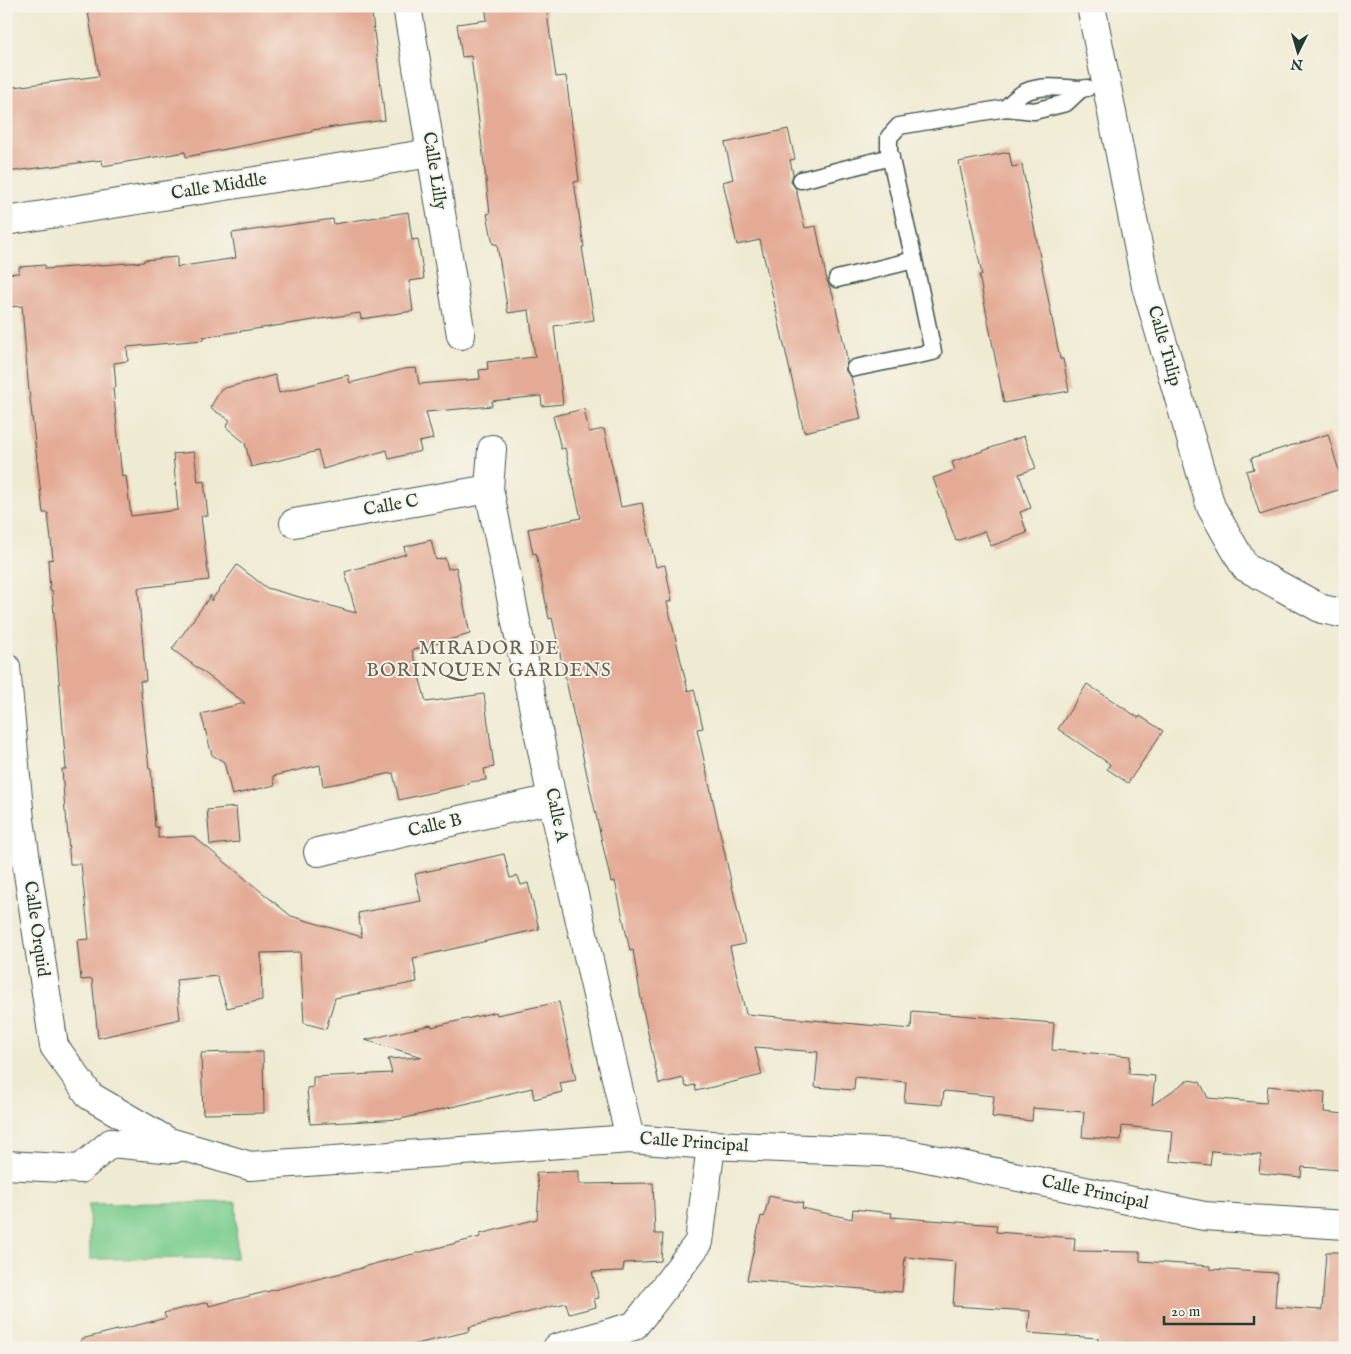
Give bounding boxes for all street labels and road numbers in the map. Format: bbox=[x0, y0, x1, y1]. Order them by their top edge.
street label: Calle Lilly bbox=[416, 130, 452, 212]
street label: Calle Middle bbox=[170, 168, 268, 206]
street label: Calle Tulip bbox=[1142, 303, 1187, 389]
street label: Calle C bbox=[362, 490, 420, 522]
street label: Calle A bbox=[539, 786, 573, 845]
street label: Calle B bbox=[406, 809, 464, 843]
street label: Calle Orquid bbox=[18, 880, 54, 979]
street label: Calle Principal bbox=[639, 1128, 749, 1158]
street label: Calle Principal bbox=[1039, 1170, 1151, 1216]

